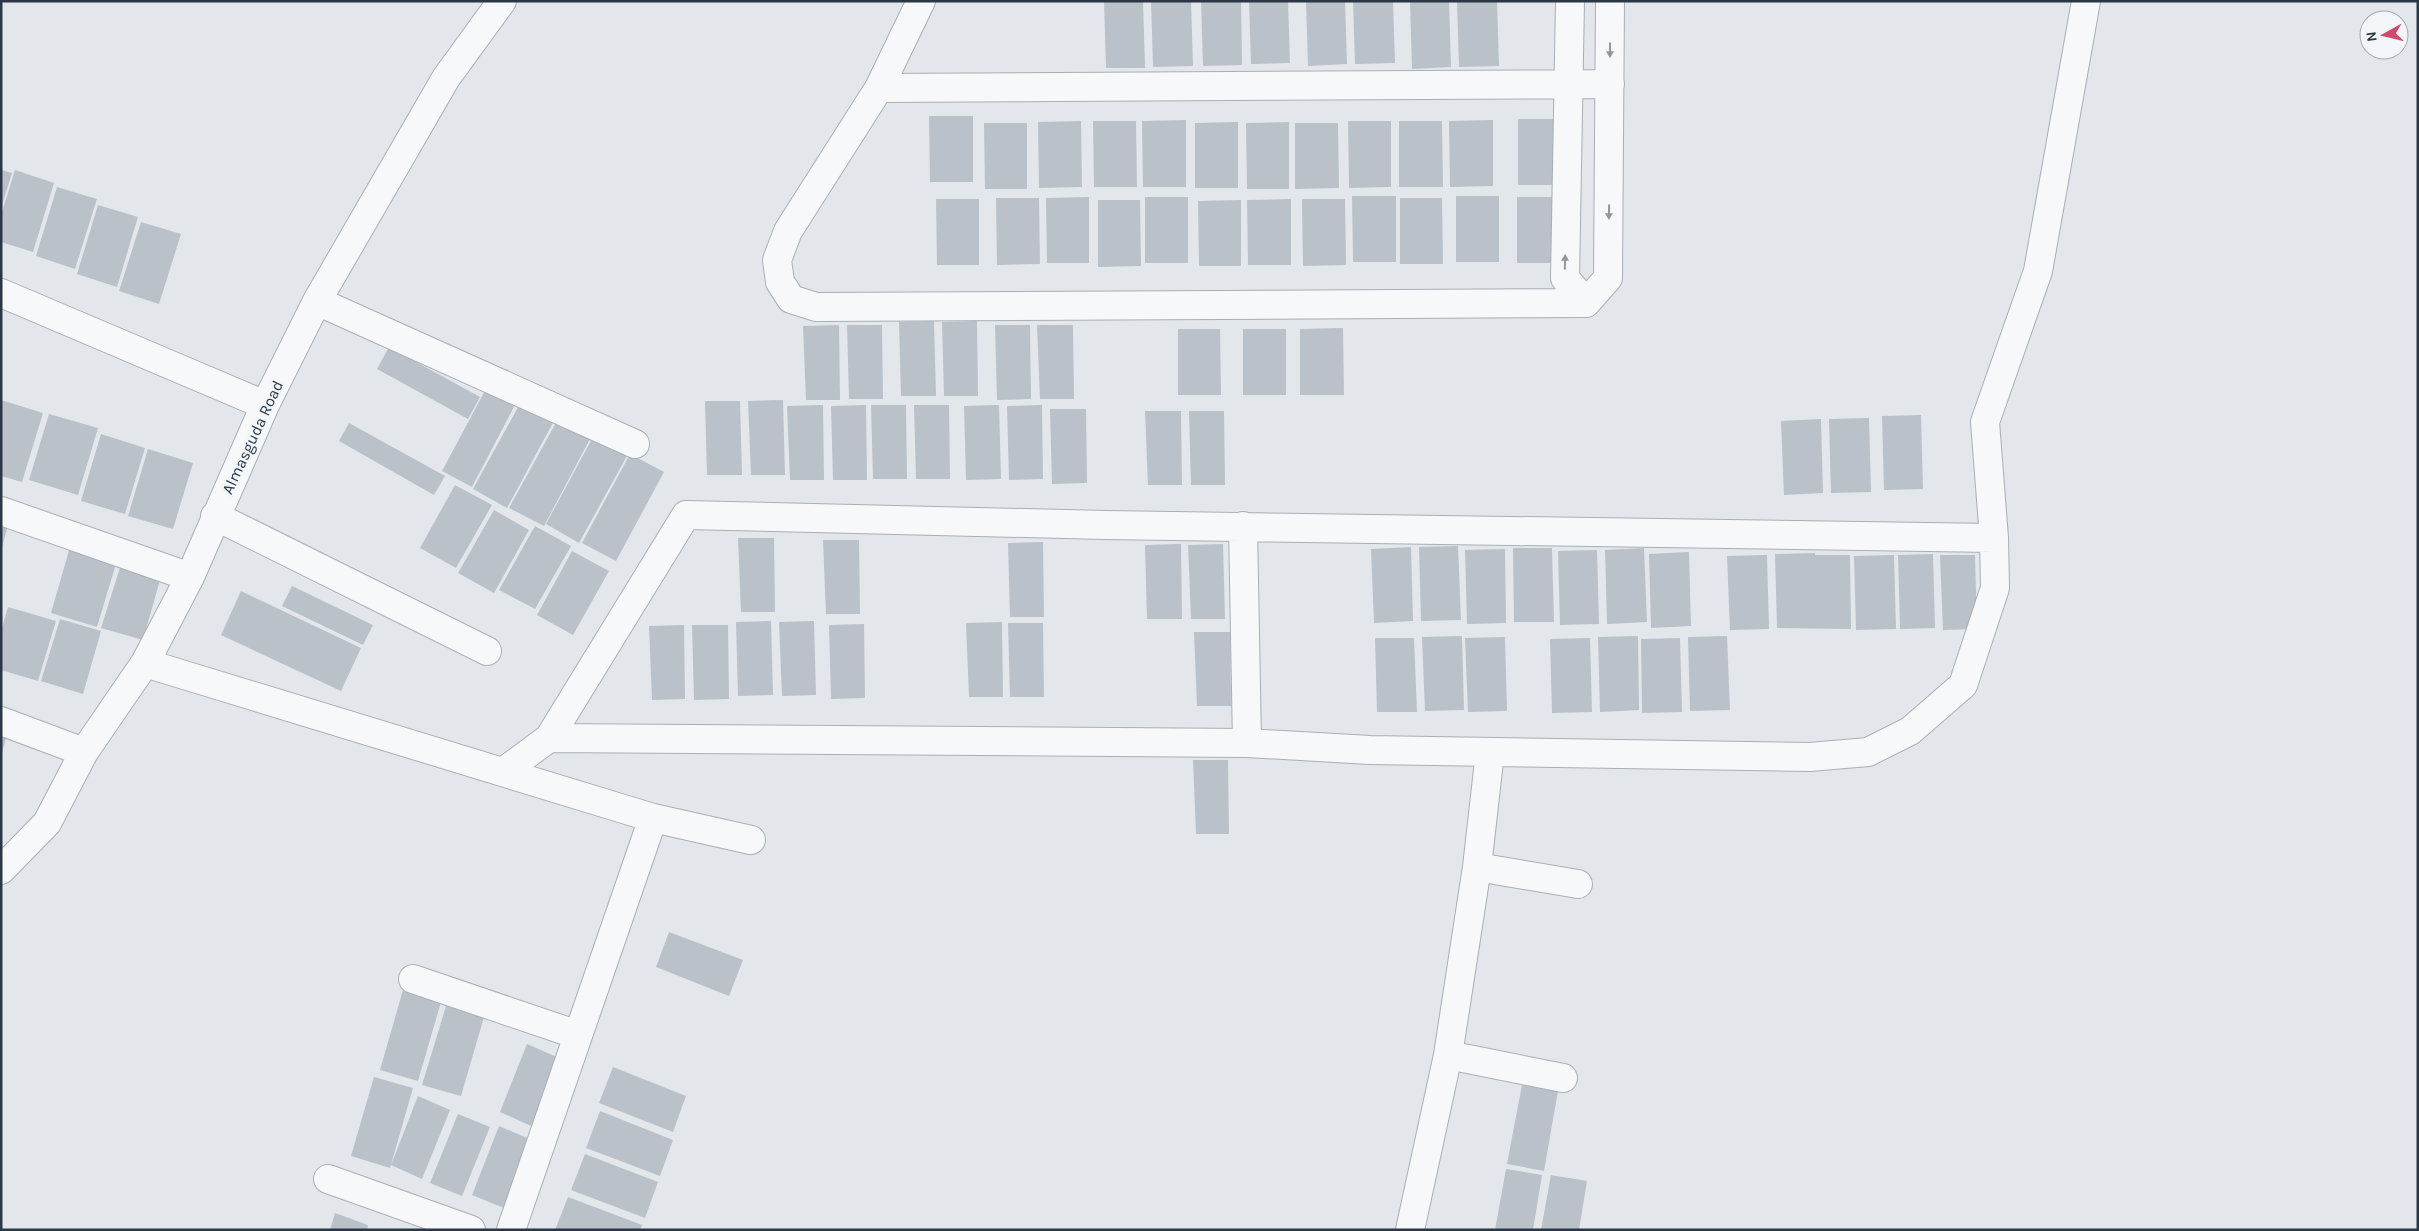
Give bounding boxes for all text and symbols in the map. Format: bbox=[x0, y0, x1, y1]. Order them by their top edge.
north arrow bbox=[2359, 10, 2409, 60]
text: N bbox=[2363, 31, 2381, 43]
one-way arrow bbox=[1606, 42, 1614, 58]
one-way arrow bbox=[1605, 205, 1613, 221]
one-way arrow bbox=[1561, 254, 1569, 270]
street label: Almasguda Road bbox=[218, 377, 287, 497]

